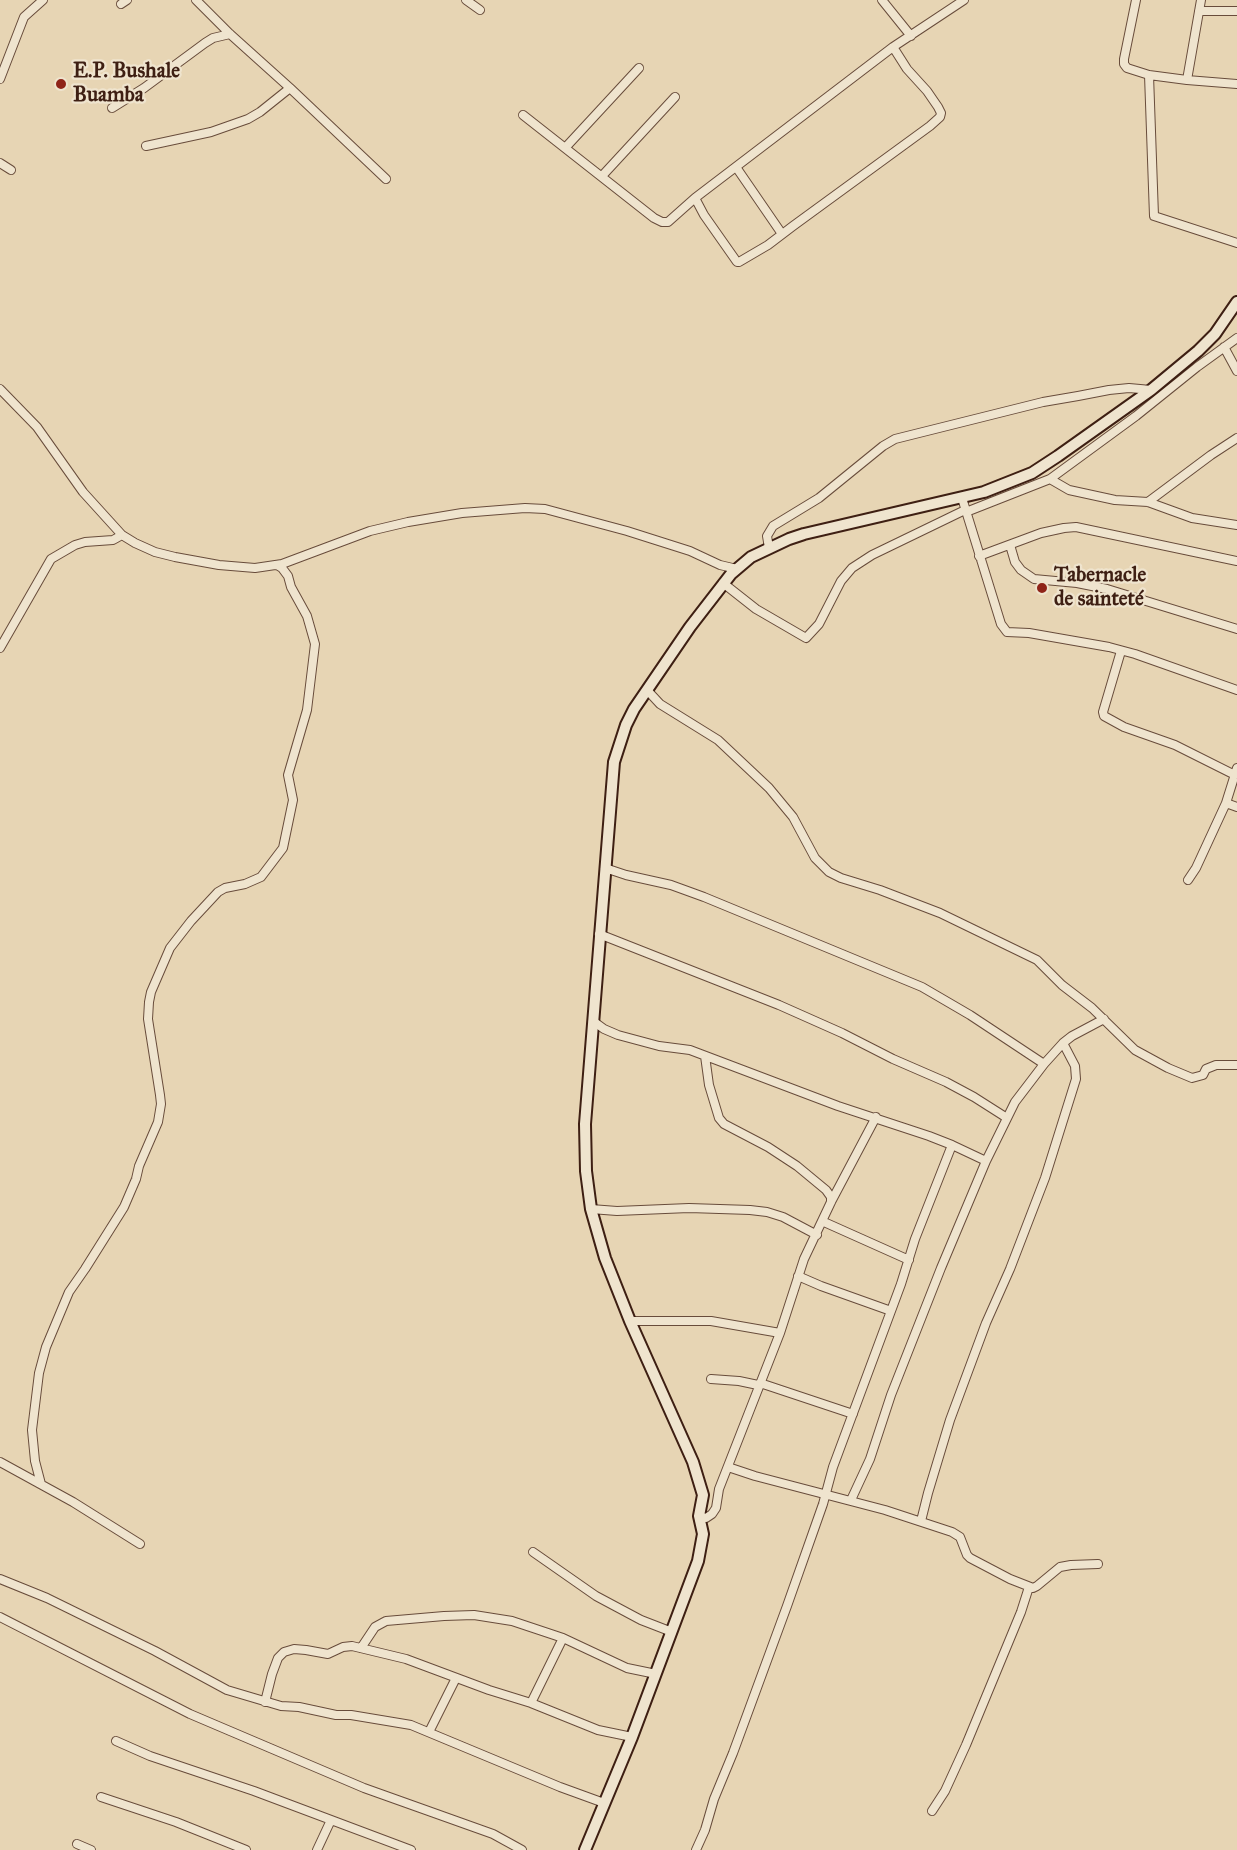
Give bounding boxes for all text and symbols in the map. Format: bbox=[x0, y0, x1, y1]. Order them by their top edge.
place label: E.P. Bushale Buamba bbox=[73, 59, 180, 109]
marker: E.P. Bushale Buamba bbox=[54, 77, 68, 91]
place label: Tabernacle de sainteté bbox=[1054, 563, 1146, 613]
marker: Tabernacle de sainteté bbox=[1035, 581, 1049, 595]

